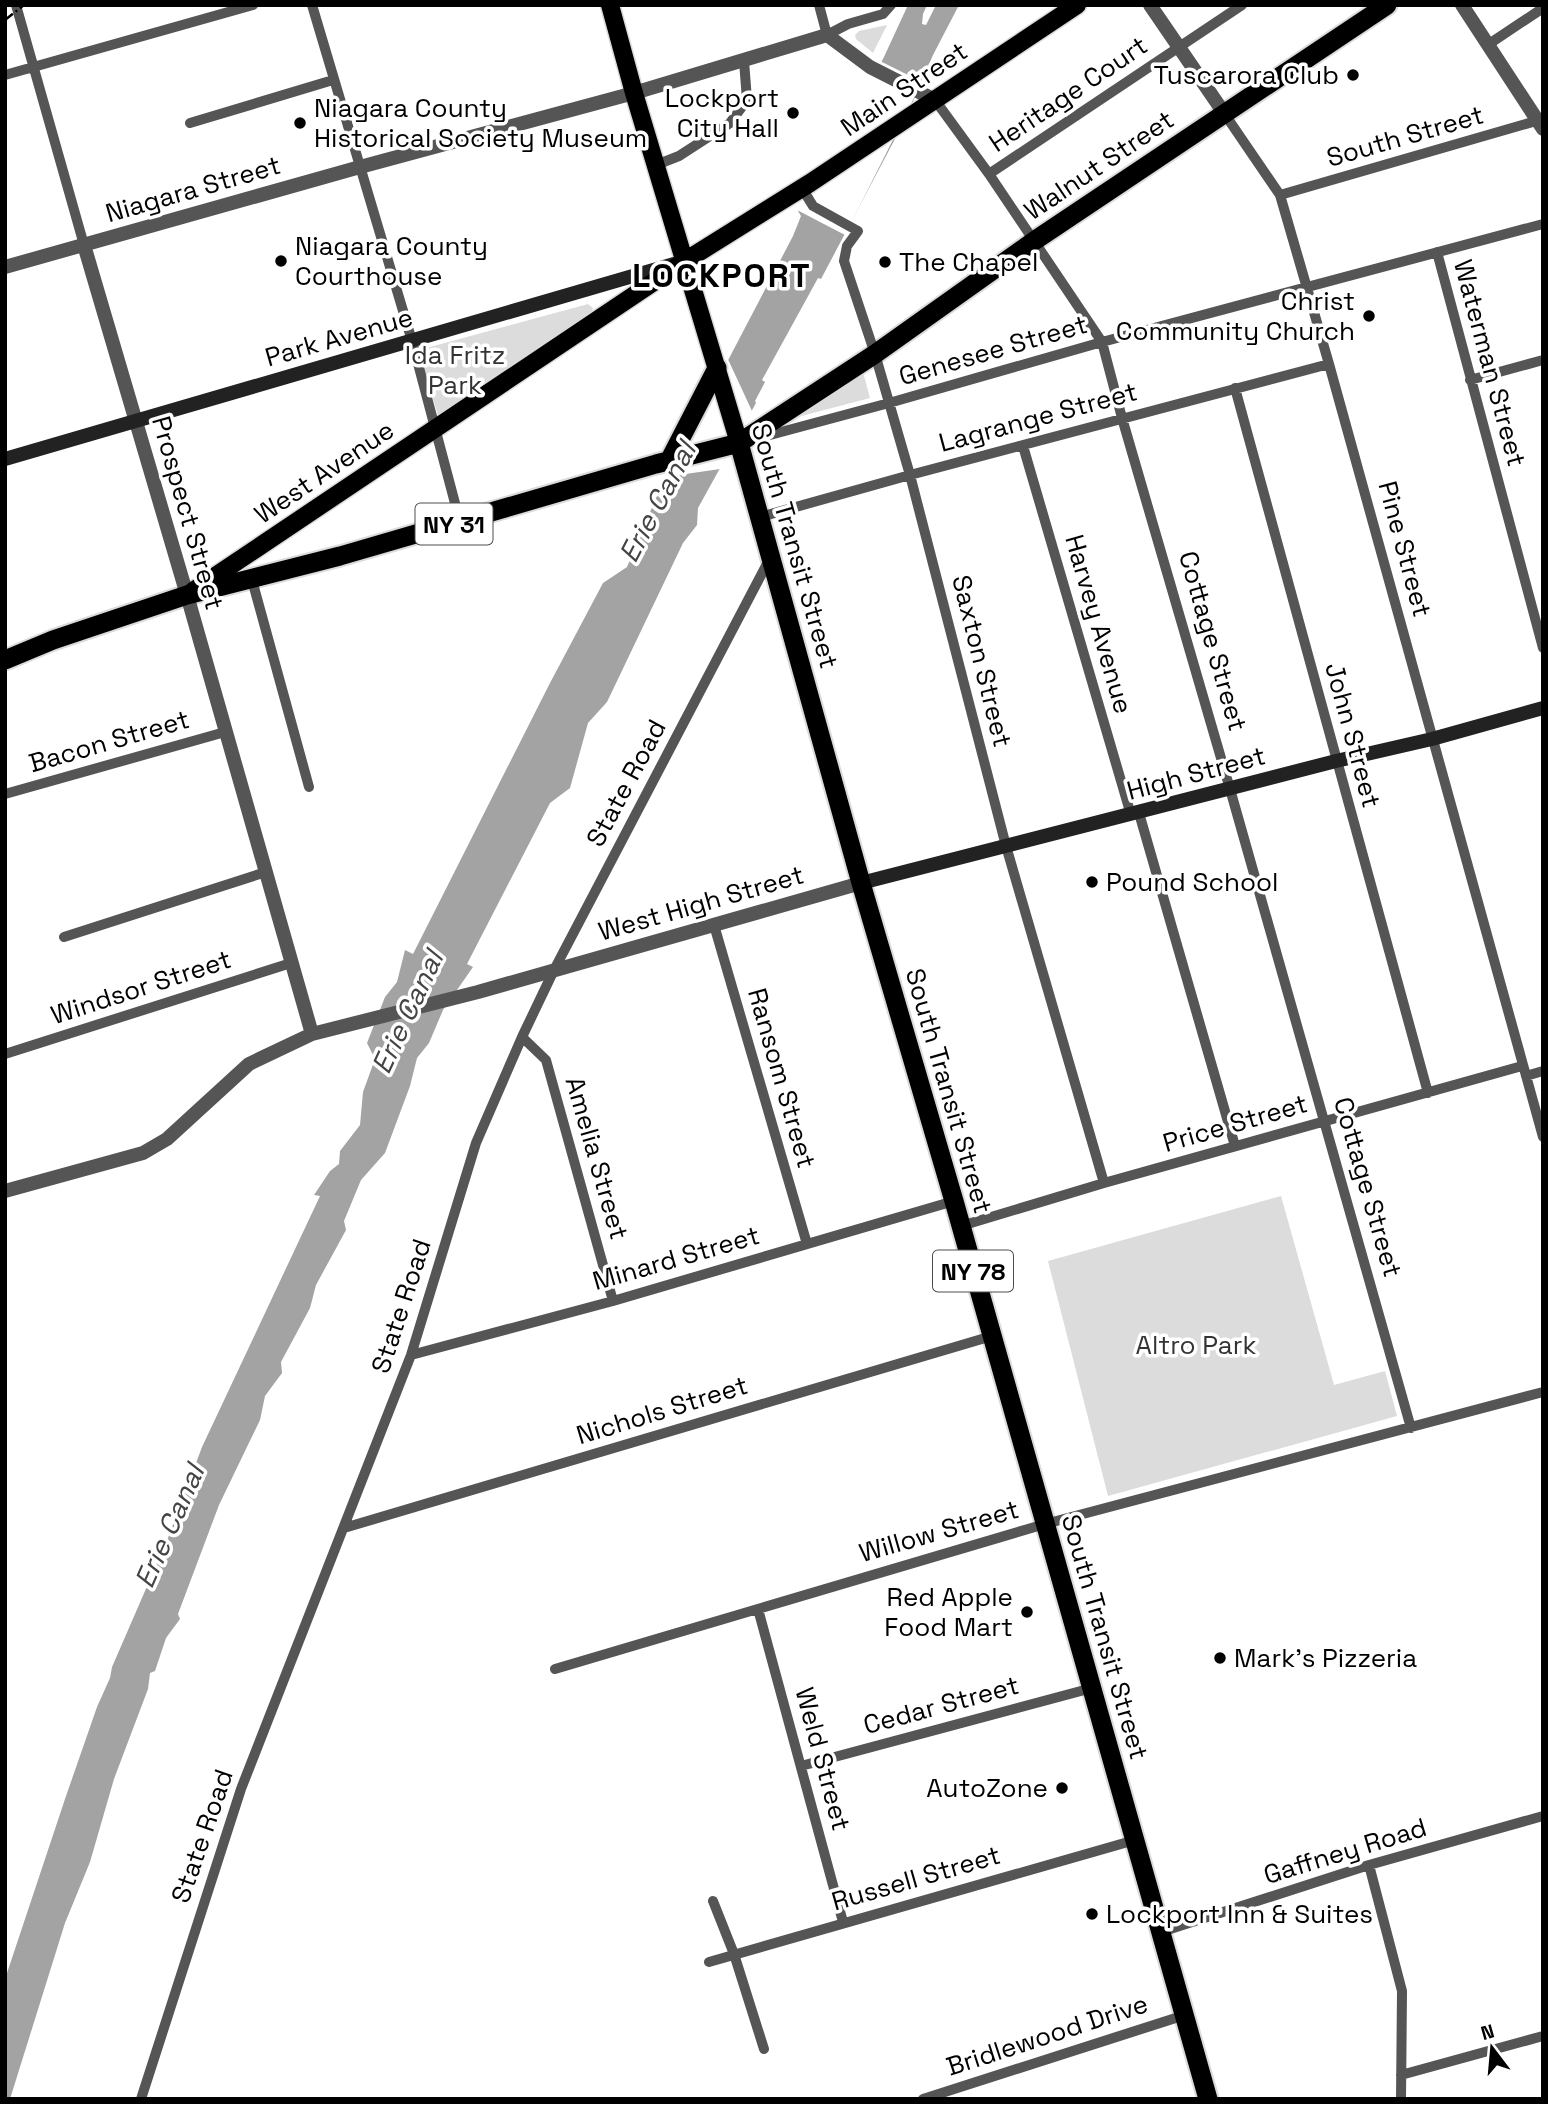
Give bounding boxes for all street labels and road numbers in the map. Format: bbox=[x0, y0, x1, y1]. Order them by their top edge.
street label: Heritage Court bbox=[982, 28, 1154, 160]
street label: Main Street bbox=[834, 34, 974, 144]
street label: South Street bbox=[1322, 97, 1488, 175]
street label: Walnut Street bbox=[1018, 102, 1180, 228]
street label: Niagara Street bbox=[102, 148, 284, 230]
street label: Waterman Street bbox=[1446, 256, 1534, 470]
street label: Park Avenue bbox=[261, 300, 417, 374]
street label: Genesee Street bbox=[895, 307, 1091, 393]
street label: Lagrange Street bbox=[935, 374, 1141, 460]
street label: Prospect Street bbox=[144, 412, 232, 614]
street label: West Avenue bbox=[248, 413, 400, 531]
street label: South Transit Street bbox=[744, 419, 846, 673]
street label: Pine Street bbox=[1371, 477, 1439, 621]
road number: NY 31 bbox=[416, 504, 492, 544]
street label: Harvey Avenue bbox=[1057, 531, 1141, 717]
street label: Cottage Street bbox=[1171, 547, 1255, 735]
street label: Saxton Street bbox=[944, 572, 1020, 750]
street label: John Street bbox=[1317, 659, 1389, 811]
street label: Bacon Street bbox=[25, 702, 193, 780]
street label: State Road bbox=[578, 714, 674, 852]
street label: High Street bbox=[1123, 738, 1269, 808]
street label: West High Street bbox=[594, 857, 808, 949]
street label: Windsor Street bbox=[47, 942, 235, 1032]
street label: South Transit Street bbox=[898, 964, 1000, 1218]
street label: Ransom Street bbox=[740, 984, 824, 1172]
street label: Amelia Street bbox=[558, 1073, 636, 1243]
street label: Price Street bbox=[1159, 1086, 1311, 1160]
street label: Cottage Street bbox=[1326, 1093, 1410, 1281]
street label: Minard Street bbox=[589, 1218, 763, 1298]
street label: State Road bbox=[363, 1234, 439, 1378]
road number: NY 78 bbox=[933, 1251, 1013, 1292]
street label: Nichols Street bbox=[572, 1368, 752, 1452]
street label: Willow Street bbox=[855, 1492, 1023, 1570]
street label: South Transit Street bbox=[1054, 1510, 1156, 1764]
street label: Cedar Street bbox=[859, 1668, 1023, 1742]
street label: Weld Street bbox=[788, 1684, 858, 1834]
street label: State Road bbox=[163, 1765, 241, 1907]
street label: Gaffney Road bbox=[1259, 1810, 1431, 1892]
street label: Russell Street bbox=[828, 1838, 1004, 1918]
street label: Bridlewood Drive bbox=[942, 1986, 1152, 2084]

